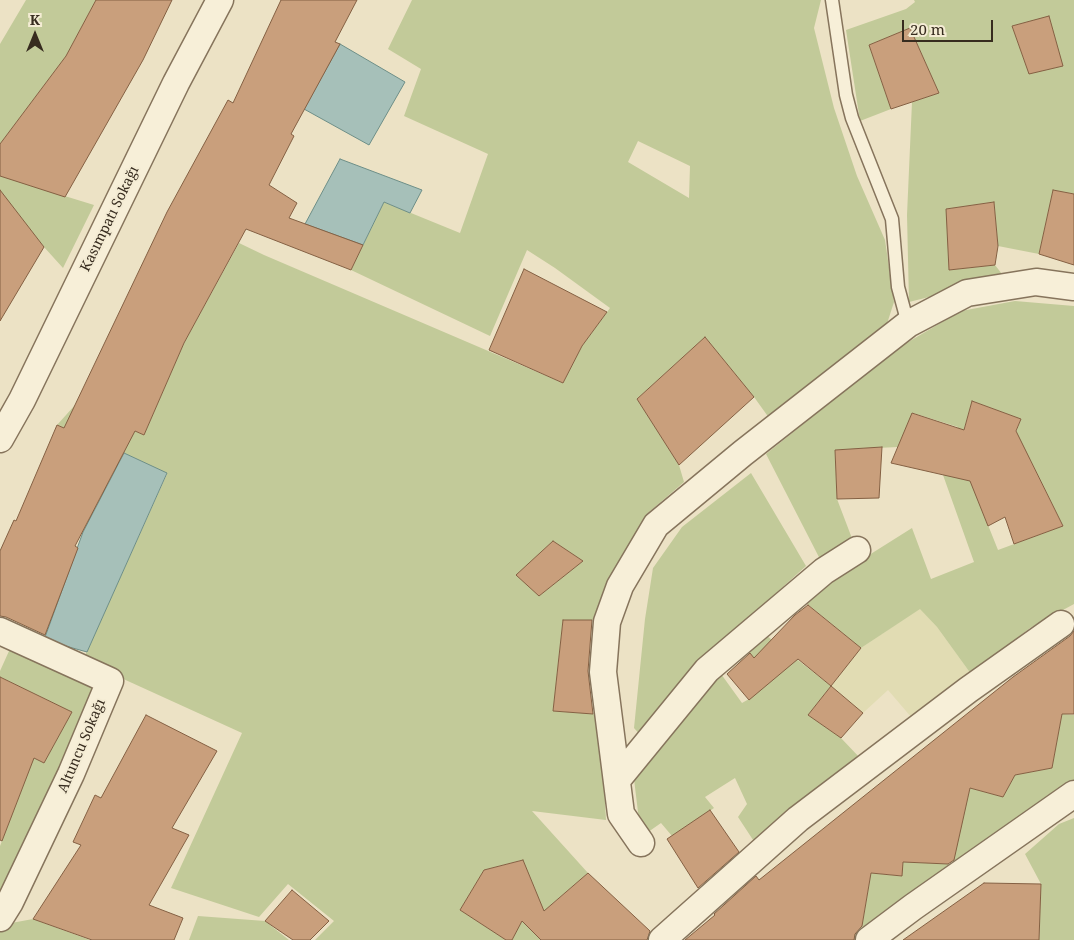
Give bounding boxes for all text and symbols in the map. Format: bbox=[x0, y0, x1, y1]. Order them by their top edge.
north arrow bbox=[10, 10, 60, 60]
text: K bbox=[30, 10, 40, 29]
scale bar bbox=[904, 10, 995, 42]
text: 20 m bbox=[910, 19, 945, 39]
street label: Kasımpatı Sokağı bbox=[77, 164, 143, 274]
street label: Altuncu Sokağı bbox=[55, 697, 109, 795]

